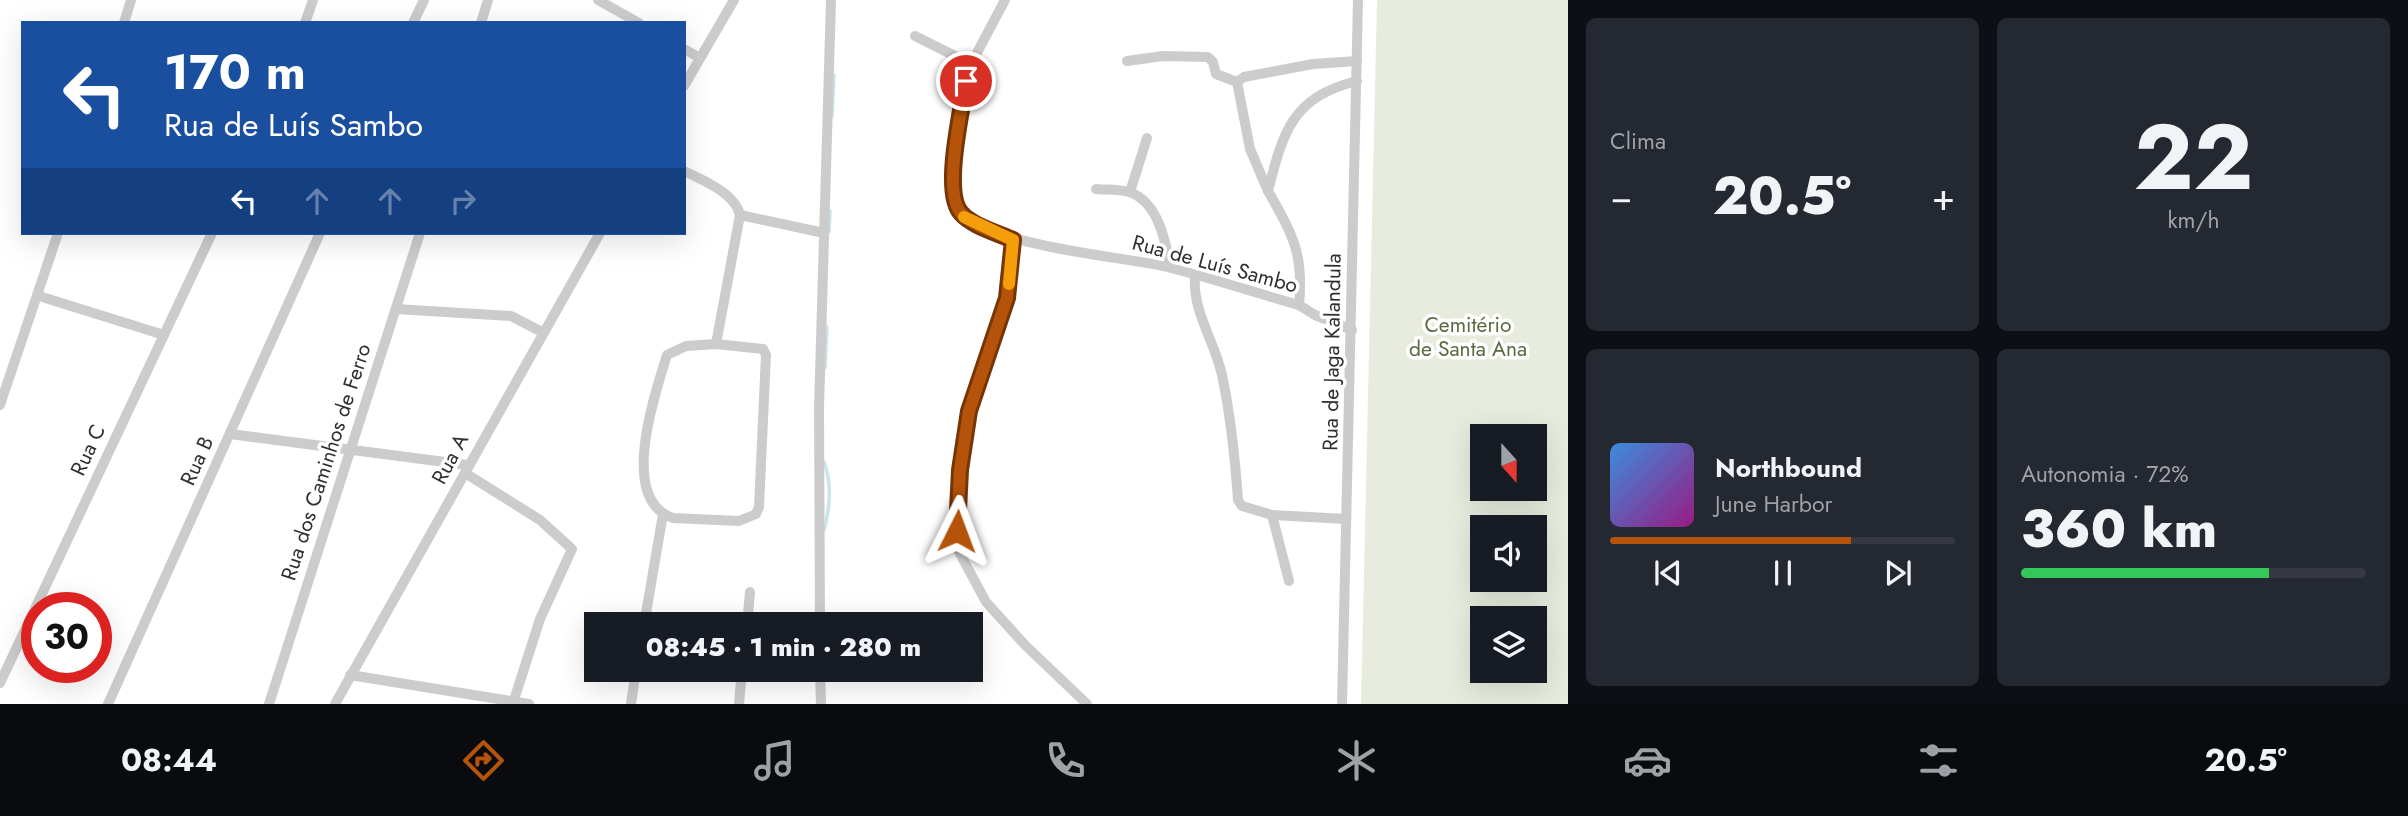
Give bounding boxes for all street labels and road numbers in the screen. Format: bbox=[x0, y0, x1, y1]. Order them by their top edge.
street label: Rua de Luís Sambo bbox=[1129, 228, 1301, 300]
street label: Rua de Jaga Kalandula bbox=[1315, 253, 1349, 451]
street label: Rua dos Caminhos de Ferro bbox=[274, 340, 378, 584]
street label: Rua C bbox=[63, 419, 113, 481]
street label: Rua A bbox=[424, 428, 476, 489]
street label: Rua B bbox=[173, 432, 221, 490]

